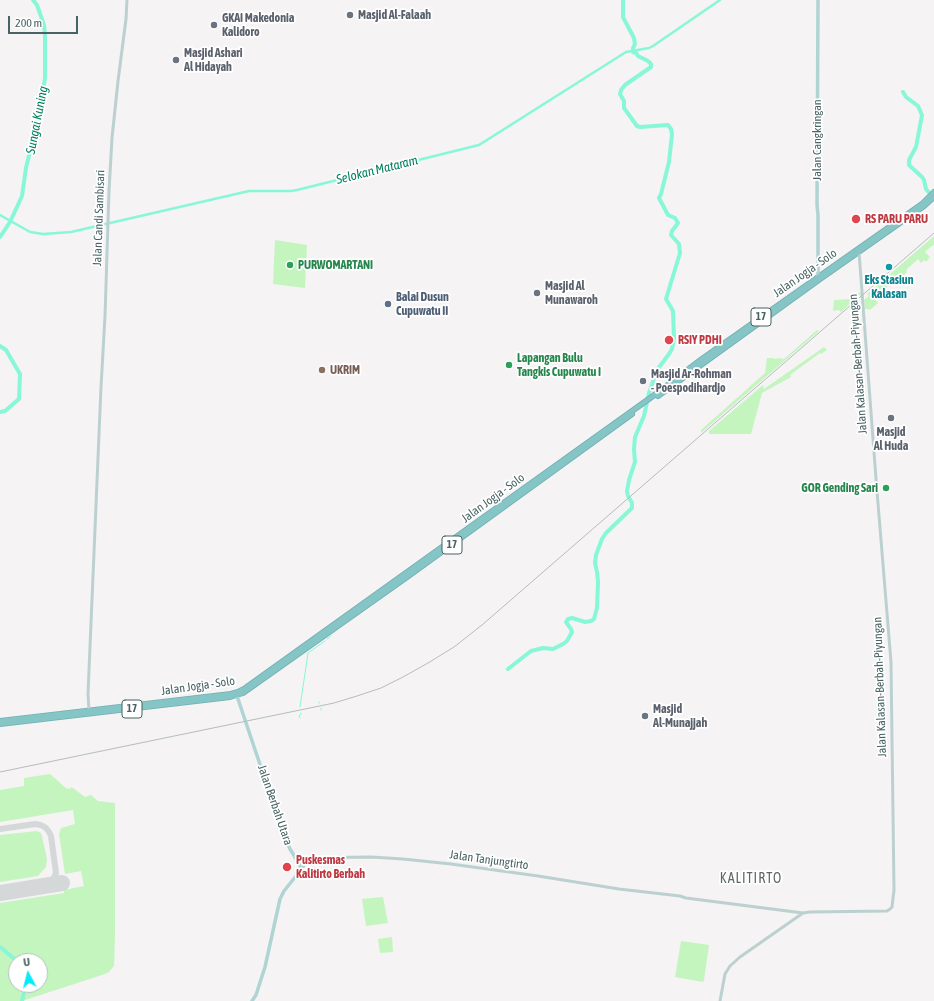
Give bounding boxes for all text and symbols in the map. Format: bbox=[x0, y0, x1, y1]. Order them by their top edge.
scale bar bbox=[10, 8, 80, 34]
place label: Masjid Al-Falaah bbox=[358, 8, 431, 22]
marker: Masjid Al-Falaah bbox=[345, 10, 355, 20]
place label: GKAI Makedonia Kalidoro bbox=[222, 11, 294, 39]
text: 200 m bbox=[15, 16, 42, 30]
marker: GKAI Makedonia Kalidoro bbox=[209, 20, 219, 30]
place label: Masjid Ashari Al Hidayah bbox=[184, 46, 243, 74]
marker: Masjid Ashari Al Hidayah bbox=[171, 55, 181, 65]
water label: Sungai Kuning bbox=[23, 85, 51, 155]
street label: Jalan Cangkringan bbox=[810, 99, 824, 181]
water label: Selokan Mataram bbox=[335, 152, 419, 188]
street label: Jalan Candi Sambisari bbox=[90, 170, 108, 266]
place label: RS PARU PARU bbox=[865, 212, 928, 226]
marker: RS PARU PARU bbox=[850, 213, 862, 225]
street label: Jalan Jogja - Solo bbox=[770, 246, 840, 300]
place label: PURWOMARTANI bbox=[298, 258, 373, 272]
marker: PURWOMARTANI bbox=[285, 260, 295, 270]
marker: Eks Stasiun Kalasan bbox=[884, 262, 894, 272]
place label: Eks Stasiun Kalasan bbox=[865, 273, 913, 301]
place label: Masjid Al Munawaroh bbox=[545, 279, 598, 307]
marker: Masjid Al Munawaroh bbox=[532, 288, 542, 298]
place label: Balai Dusun Cupuwatu II bbox=[396, 290, 449, 318]
street label: Jalan Kalasan-Berbah-Piyungan bbox=[846, 294, 870, 434]
marker: Balai Dusun Cupuwatu II bbox=[383, 299, 393, 309]
road number: 17 bbox=[751, 308, 771, 326]
place label: RSIY PDHI bbox=[678, 333, 722, 347]
marker: RSIY PDHI bbox=[663, 334, 675, 346]
place label: Lapangan Bulu Tangkis Cupuwatu I bbox=[517, 351, 601, 379]
marker: Lapangan Bulu Tangkis Cupuwatu I bbox=[504, 360, 514, 370]
place label: UKRIM bbox=[330, 363, 360, 377]
marker: UKRIM bbox=[317, 365, 327, 375]
place label: Masjid Ar-Rohman - Poespodihardjo bbox=[651, 367, 732, 395]
marker: Masjid Ar-Rohman - Poespodihardjo bbox=[638, 376, 648, 386]
marker: Masjid Al Huda bbox=[886, 413, 896, 423]
place label: Masjid Al Huda bbox=[874, 425, 908, 453]
street label: Jalan Jogja - Solo bbox=[459, 470, 527, 526]
place label: GOR Gending Sari bbox=[801, 481, 878, 495]
marker: GOR Gending Sari bbox=[881, 483, 891, 493]
road number: 17 bbox=[442, 536, 462, 554]
street label: Jalan Kalasan-Berbah-Piyungan bbox=[870, 617, 890, 757]
street label: Jalan Jogja - Solo bbox=[160, 674, 236, 698]
road number: 17 bbox=[122, 700, 142, 718]
place label: Masjid Al-Munajjah bbox=[653, 702, 707, 730]
marker: Masjid Al-Munajjah bbox=[640, 711, 650, 721]
street label: Jalan Berbah Utara bbox=[255, 763, 295, 847]
street label: Jalan Tanjungtirto bbox=[449, 847, 529, 873]
place label: Puskesmas Kalitirto Berbah bbox=[296, 853, 365, 881]
marker: Puskesmas Kalitirto Berbah bbox=[281, 861, 293, 873]
district label: KALITIRTO bbox=[720, 871, 782, 887]
north arrow bbox=[8, 953, 48, 993]
text: U bbox=[23, 956, 31, 968]

